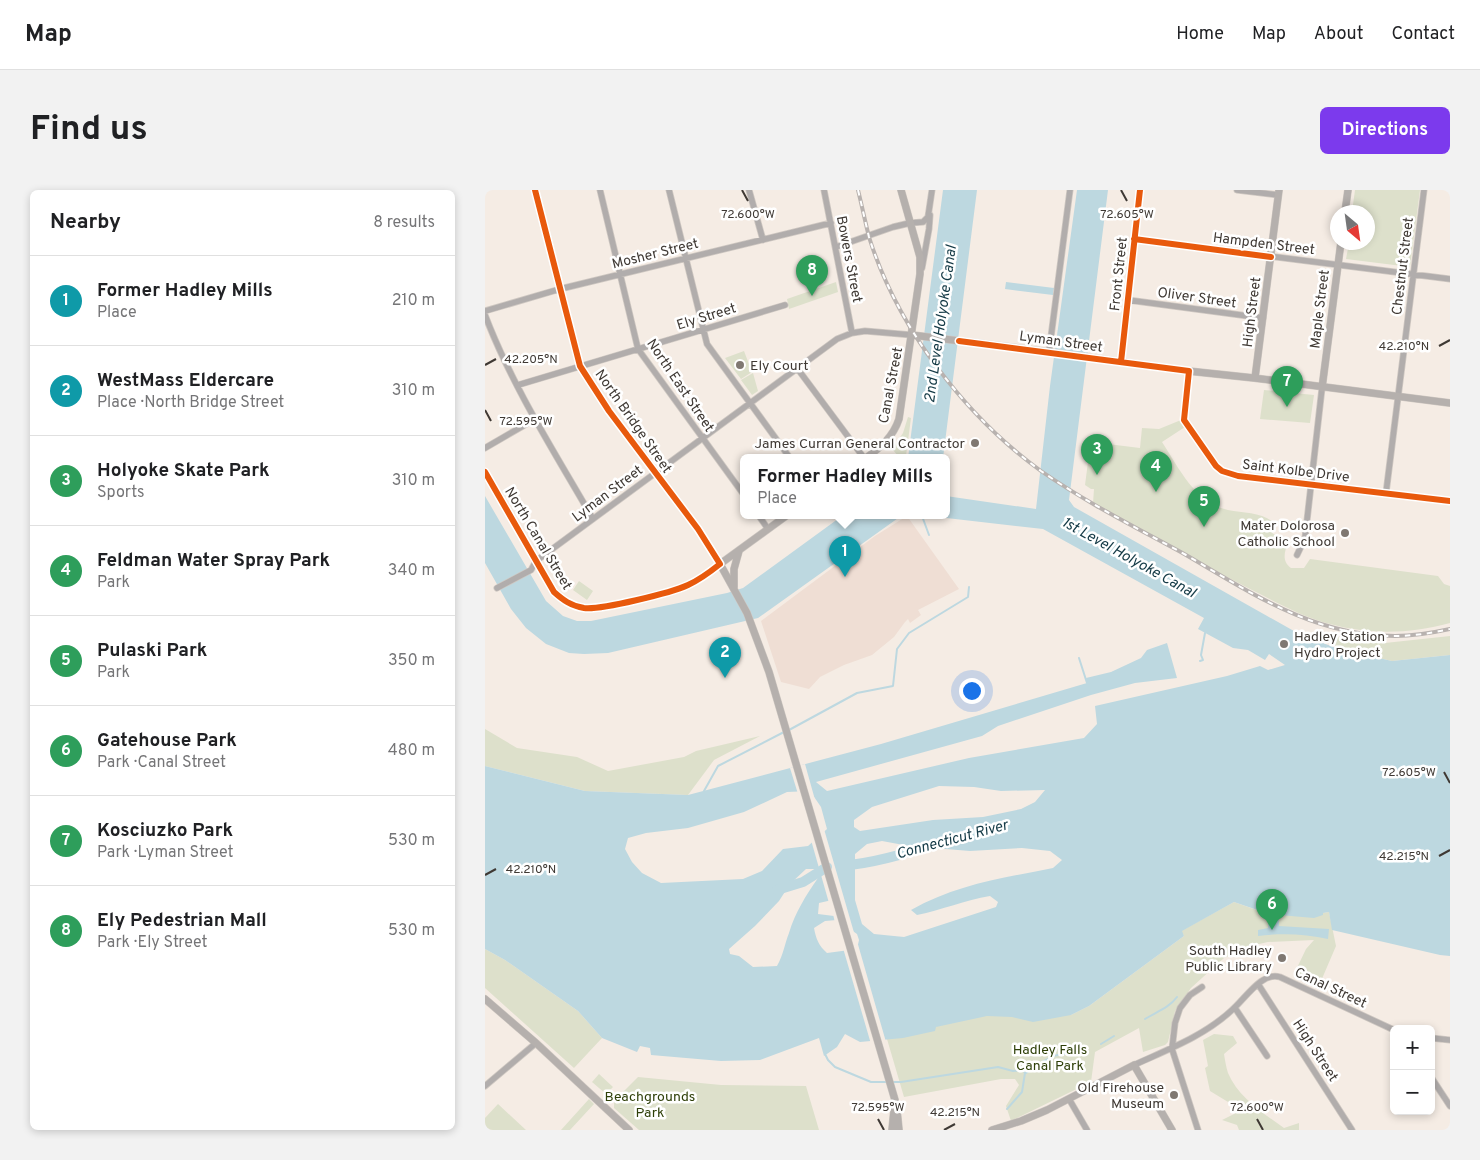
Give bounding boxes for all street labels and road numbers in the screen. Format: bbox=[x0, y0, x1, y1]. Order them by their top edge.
street label: Bowers Street bbox=[832, 214, 865, 304]
street label: Chestnut Street bbox=[1389, 216, 1418, 316]
street label: Hampden Street bbox=[1212, 230, 1316, 259]
street label: Mosher Street bbox=[610, 235, 700, 273]
street label: Front Street bbox=[1107, 236, 1132, 312]
street label: Maple Street bbox=[1307, 269, 1334, 350]
street label: High Street bbox=[1240, 276, 1265, 348]
street label: Oliver Street bbox=[1156, 285, 1237, 312]
street label: Ely Street bbox=[675, 300, 738, 335]
street label: Lyman Street bbox=[1018, 328, 1104, 357]
street label: North East Street bbox=[642, 336, 717, 436]
street label: Canal Street bbox=[876, 346, 907, 425]
street label: North Bridge Street bbox=[591, 367, 675, 477]
street label: Saint Kolbe Drive bbox=[1241, 456, 1350, 487]
street label: Lyman Street bbox=[569, 462, 647, 526]
street label: North Canal Street bbox=[500, 484, 575, 593]
street label: Canal Street bbox=[1292, 964, 1369, 1012]
street label: High Street bbox=[1288, 1016, 1341, 1085]

